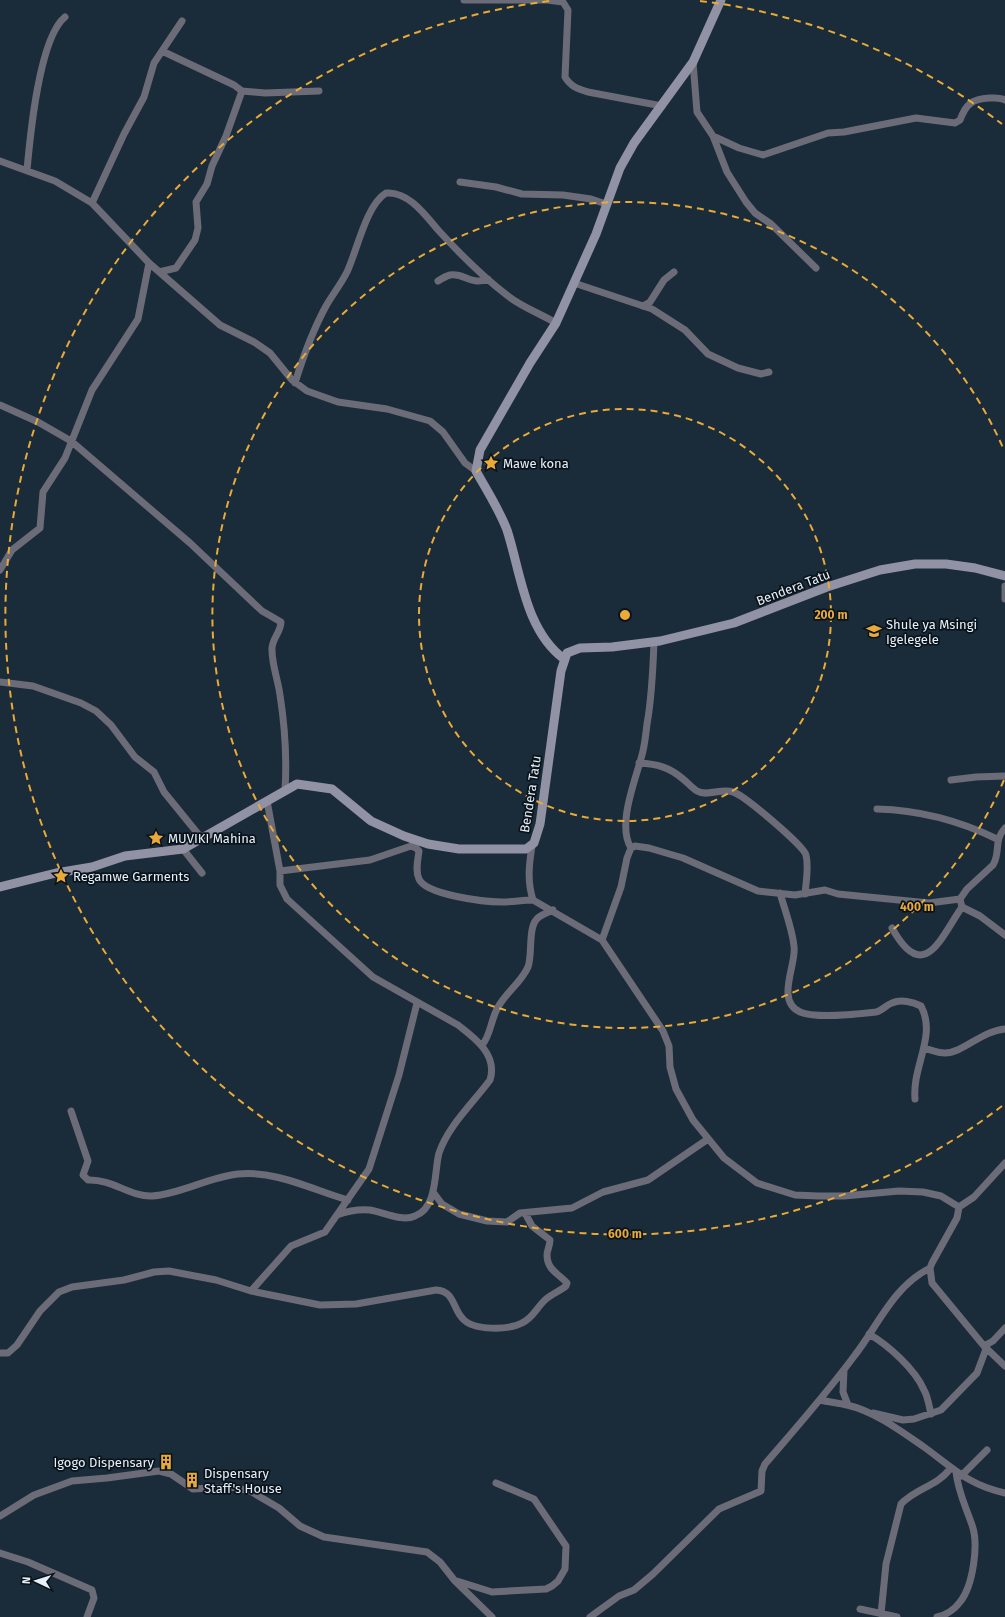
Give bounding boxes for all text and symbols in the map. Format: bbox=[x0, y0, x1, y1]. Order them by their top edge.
place icon: Mawe kona bbox=[482, 454, 500, 472]
place label: Mawe kona bbox=[503, 456, 569, 471]
street label: Bendera Tatu bbox=[754, 566, 832, 608]
centre of rings bbox=[618, 608, 632, 622]
text: 200 m bbox=[814, 608, 848, 622]
place label: Shule ya Msingi Igelegele bbox=[886, 617, 977, 647]
school or university icon: Shule ya Msingi Igelegele bbox=[865, 622, 883, 640]
street label: Bendera Tatu bbox=[517, 754, 544, 834]
place icon: MUVIKI Mahina bbox=[147, 829, 165, 847]
place label: MUVIKI Mahina bbox=[168, 831, 256, 846]
place icon: Regamwe Garments bbox=[52, 867, 70, 885]
place label: Regamwe Garments bbox=[73, 869, 189, 884]
text: 400 m bbox=[900, 900, 934, 914]
text: 600 m bbox=[608, 1227, 642, 1241]
building icon: Igogo Dispensary bbox=[157, 1453, 175, 1471]
place label: Igogo Dispensary bbox=[53, 1455, 155, 1470]
place label: Dispensary Staff's House bbox=[204, 1466, 282, 1496]
building icon: Dispensary Staff's House bbox=[183, 1471, 201, 1489]
north arrow bbox=[16, 1561, 56, 1601]
text: N bbox=[20, 1576, 33, 1584]

